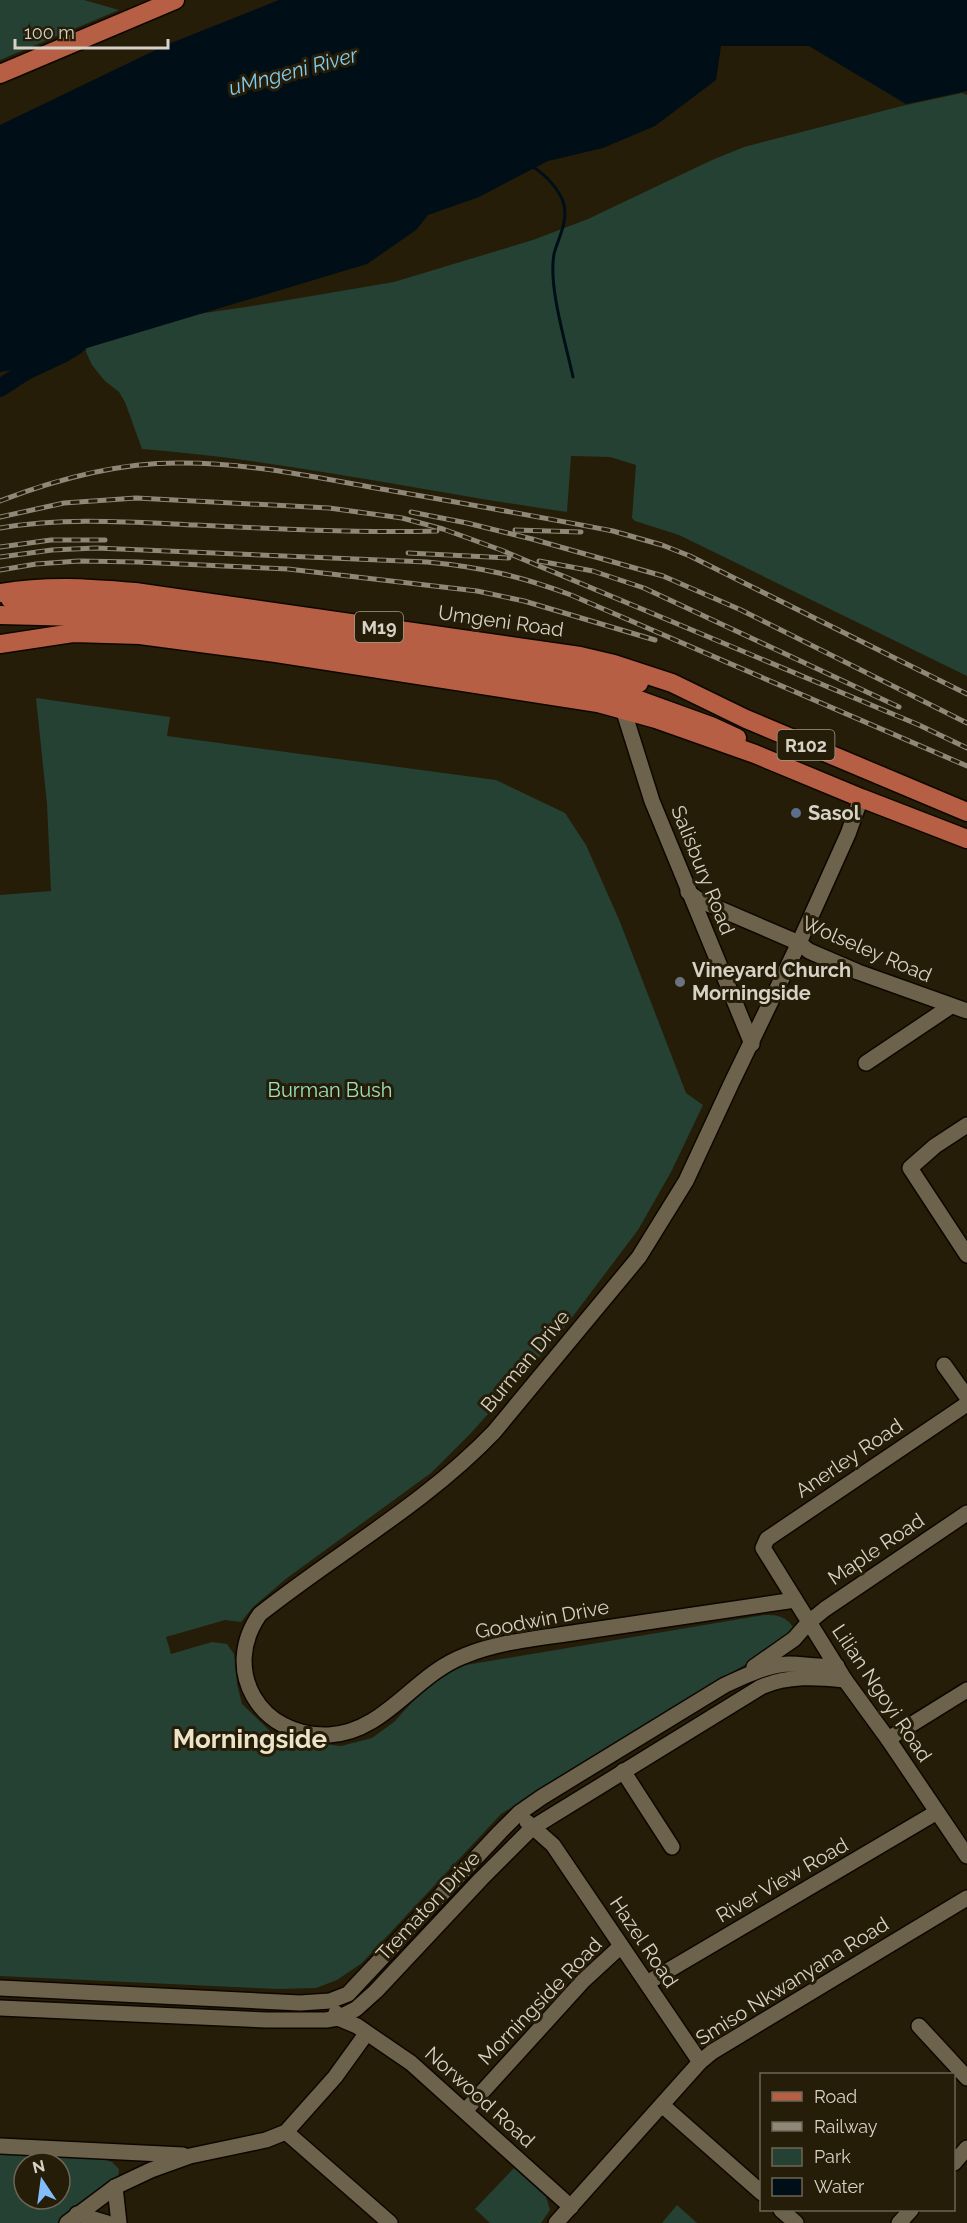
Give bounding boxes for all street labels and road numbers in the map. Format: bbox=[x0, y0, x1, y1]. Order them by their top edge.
street label: Umgeni Road bbox=[437, 600, 565, 642]
road number: M19 bbox=[355, 612, 403, 642]
road number: R102 bbox=[778, 730, 834, 760]
street label: Salisbury Road bbox=[666, 802, 740, 938]
street label: Wolseley Road bbox=[799, 911, 935, 987]
street label: Burman Drive bbox=[475, 1305, 575, 1417]
street label: Anerley Road bbox=[791, 1413, 907, 1503]
street label: Maple Road bbox=[823, 1508, 929, 1590]
street label: Goodwin Drive bbox=[473, 1594, 611, 1644]
street label: Lilian Ngoyi Road bbox=[827, 1620, 937, 1766]
street label: River View Road bbox=[712, 1832, 852, 1928]
street label: Trematon Drive bbox=[371, 1846, 485, 1966]
street label: Hazel Road bbox=[605, 1892, 683, 1992]
street label: Smiso Nkwanyana Road bbox=[691, 1912, 893, 2050]
street label: Morningside Road bbox=[473, 1932, 607, 2070]
street label: Norwood Road bbox=[420, 2041, 540, 2153]

